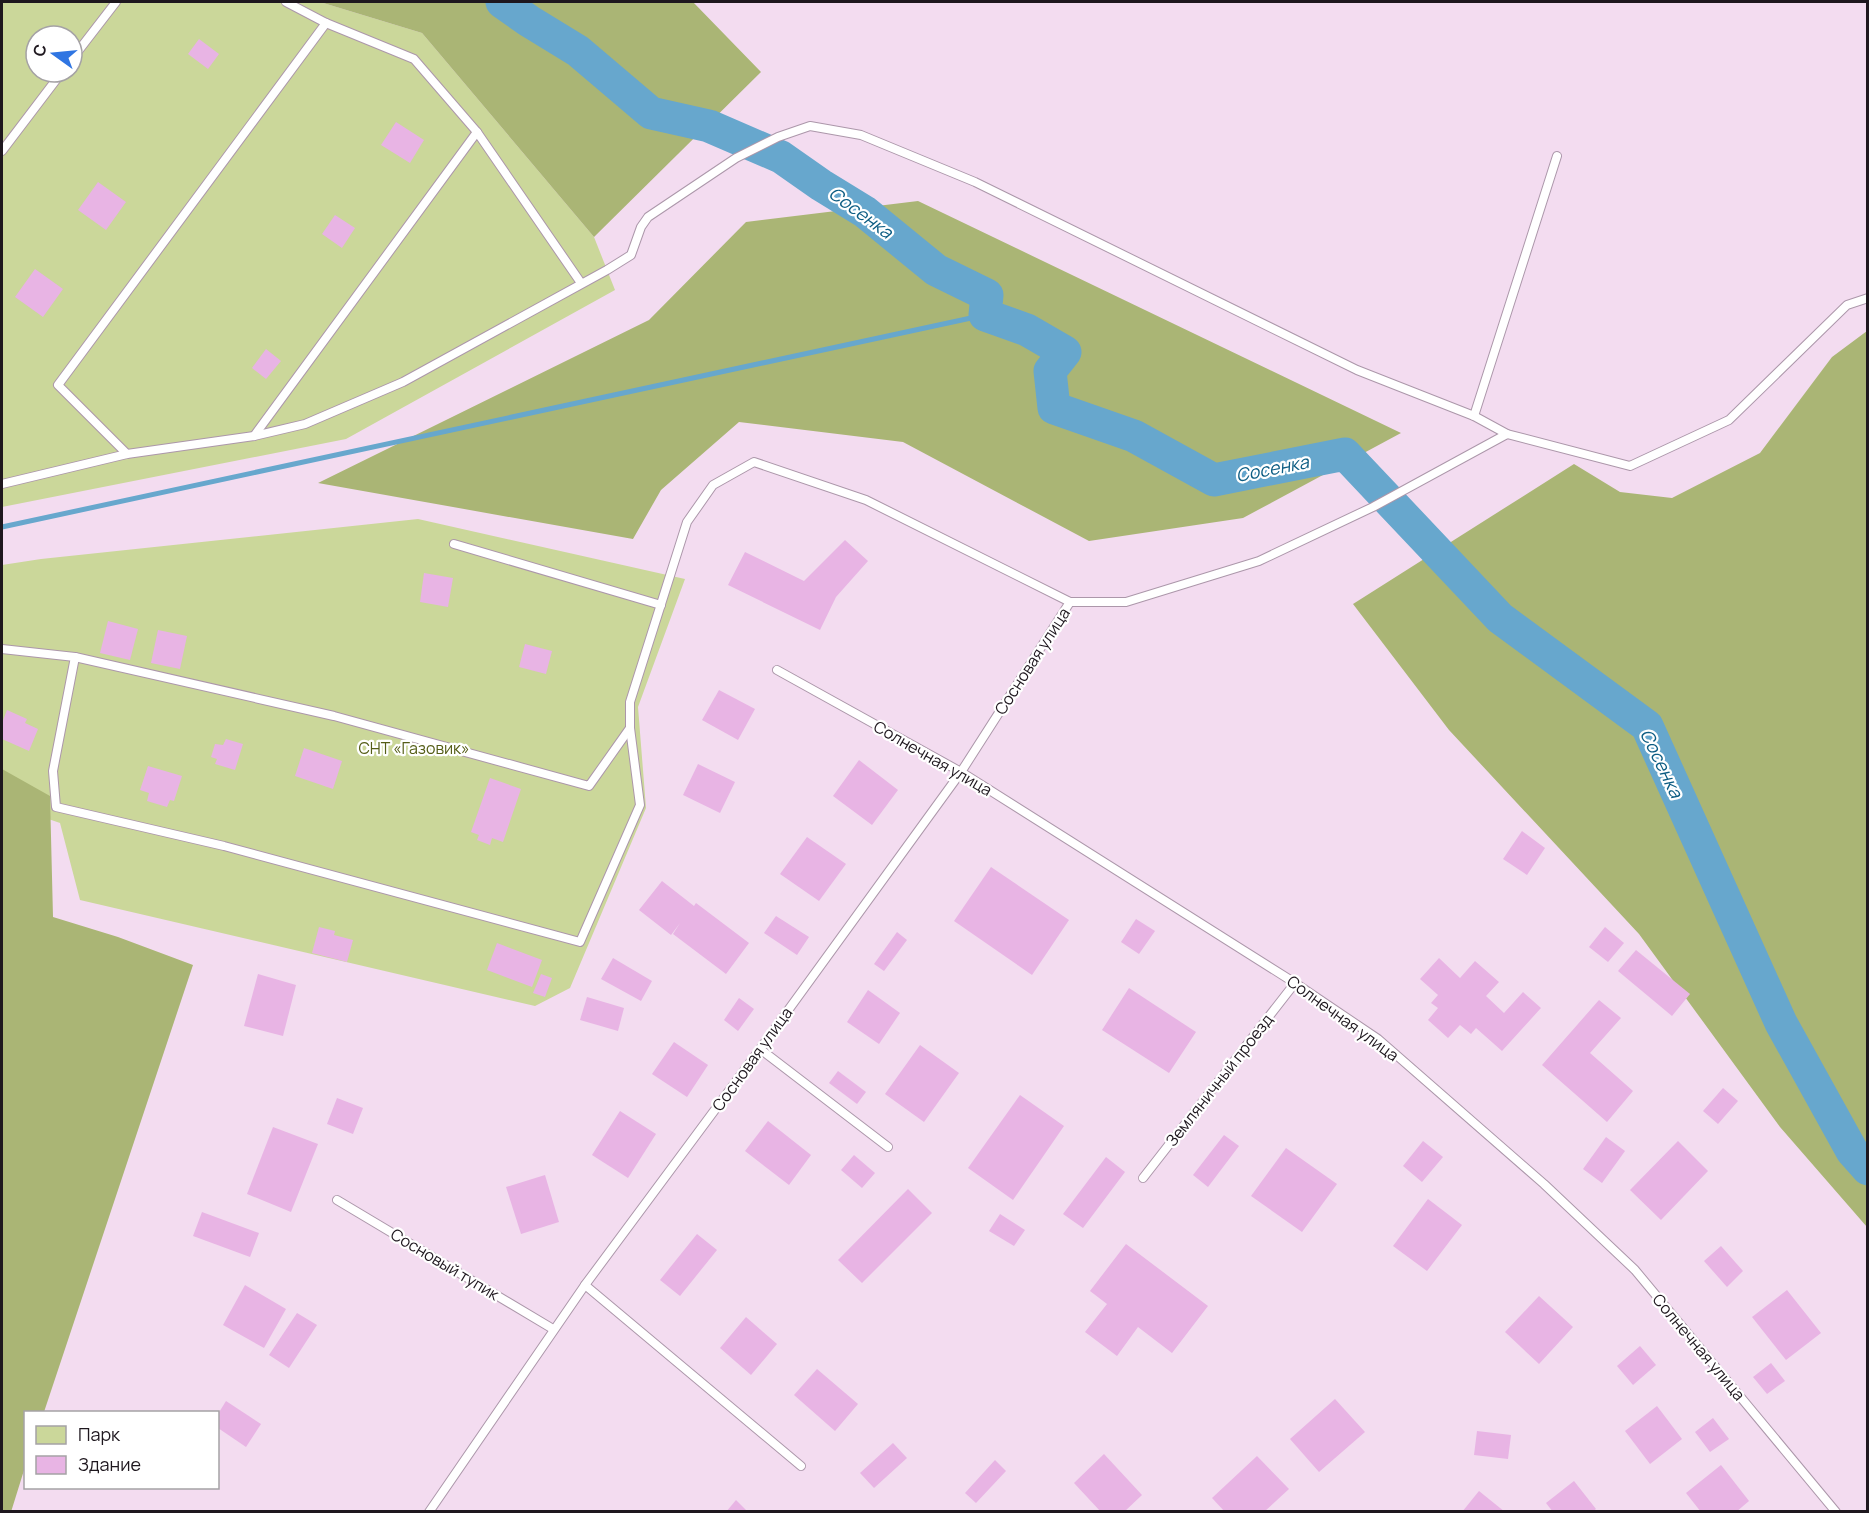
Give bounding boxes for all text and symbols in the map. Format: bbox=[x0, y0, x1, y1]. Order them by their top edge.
north arrow bbox=[24, 24, 84, 84]
text: С bbox=[27, 41, 52, 59]
water label: Сосенка bbox=[824, 181, 899, 244]
water label: Сосенка bbox=[1234, 449, 1311, 487]
street label: Сосновая улица bbox=[989, 603, 1075, 719]
street label: Солнечная улица bbox=[870, 715, 996, 801]
water label: Сосенка bbox=[1635, 725, 1689, 802]
park label: СНТ «Газовик» bbox=[358, 737, 470, 759]
street label: Солнечная улица bbox=[1283, 970, 1403, 1066]
street label: Сосновая улица bbox=[707, 1003, 797, 1115]
street label: Земляничный проезд bbox=[1160, 1009, 1278, 1151]
street label: Сосновый тупик bbox=[387, 1223, 504, 1306]
street label: Солнечная улица bbox=[1648, 1289, 1750, 1405]
legend bbox=[24, 1411, 219, 1489]
text: Парк bbox=[78, 1422, 121, 1446]
text: Здание bbox=[78, 1452, 141, 1476]

